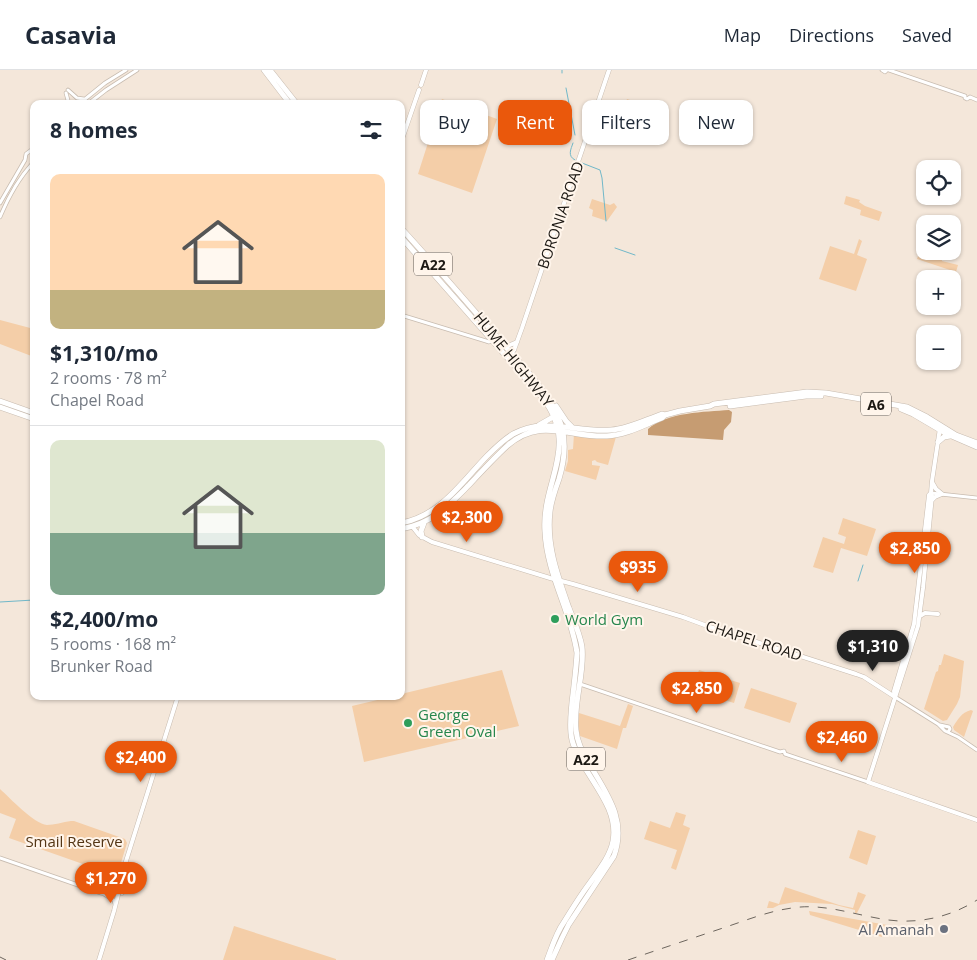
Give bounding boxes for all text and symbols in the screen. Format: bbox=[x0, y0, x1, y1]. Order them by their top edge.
text: Casavia bbox=[25, 18, 117, 51]
text: Map bbox=[724, 23, 761, 47]
text: Directions bbox=[789, 23, 874, 47]
text: Saved bbox=[902, 23, 952, 47]
chip: Buy bbox=[420, 100, 488, 145]
chip: Rent bbox=[498, 100, 572, 145]
chip: Filters bbox=[582, 100, 669, 145]
chip: New bbox=[679, 100, 753, 145]
text: 8 homes bbox=[50, 116, 138, 144]
icon: filters bbox=[357, 116, 385, 144]
street label: BORONIA ROAD bbox=[532, 159, 588, 271]
map controls bbox=[916, 160, 961, 370]
button: locate bbox=[916, 160, 961, 205]
icon: home bbox=[173, 207, 263, 297]
button: layers bbox=[916, 215, 961, 260]
road number: A22 bbox=[414, 252, 452, 275]
button: + bbox=[916, 270, 961, 315]
street label: HUME HIGHWAY bbox=[470, 307, 559, 411]
button: − bbox=[916, 325, 961, 370]
text: $1,310/mo bbox=[50, 339, 158, 367]
text: 2 rooms · 78 m² bbox=[50, 367, 167, 389]
text: Chapel Road bbox=[50, 389, 144, 411]
road number: A6 bbox=[861, 392, 891, 416]
icon: home bbox=[173, 472, 263, 562]
pin: $2,300 bbox=[426, 500, 508, 543]
text: $2,300 bbox=[442, 506, 492, 528]
pin: $2,850 bbox=[874, 532, 956, 574]
text: $2,850 bbox=[890, 537, 940, 559]
pin: $935 bbox=[608, 550, 668, 593]
text: $935 bbox=[620, 556, 656, 578]
text: $2,400/mo bbox=[50, 605, 158, 633]
place label: World Gym bbox=[565, 609, 643, 629]
marker: World Gym bbox=[549, 613, 561, 625]
street label: CHAPEL ROAD bbox=[703, 615, 805, 665]
pin: $1,310 bbox=[832, 630, 914, 672]
text: 5 rooms · 168 m² bbox=[50, 633, 176, 655]
text: $1,310 bbox=[848, 635, 898, 657]
text: Brunker Road bbox=[50, 655, 153, 677]
pin: $2,850 bbox=[656, 672, 738, 714]
text: $2,850 bbox=[672, 677, 722, 699]
place label: George Green Oval bbox=[418, 704, 496, 741]
marker: George Green Oval bbox=[402, 717, 414, 729]
pin: $2,460 bbox=[801, 720, 883, 763]
text: $2,460 bbox=[817, 726, 867, 748]
pin: $2,400 bbox=[100, 740, 182, 783]
text: $2,400 bbox=[116, 746, 166, 768]
road number: A22 bbox=[567, 748, 605, 771]
park label: Smail Reserve bbox=[25, 831, 123, 851]
pin: $1,270 bbox=[70, 862, 152, 904]
text: $1,270 bbox=[86, 867, 136, 889]
place label: Al Amanah bbox=[858, 919, 934, 939]
marker: Al Amanah bbox=[938, 923, 950, 935]

